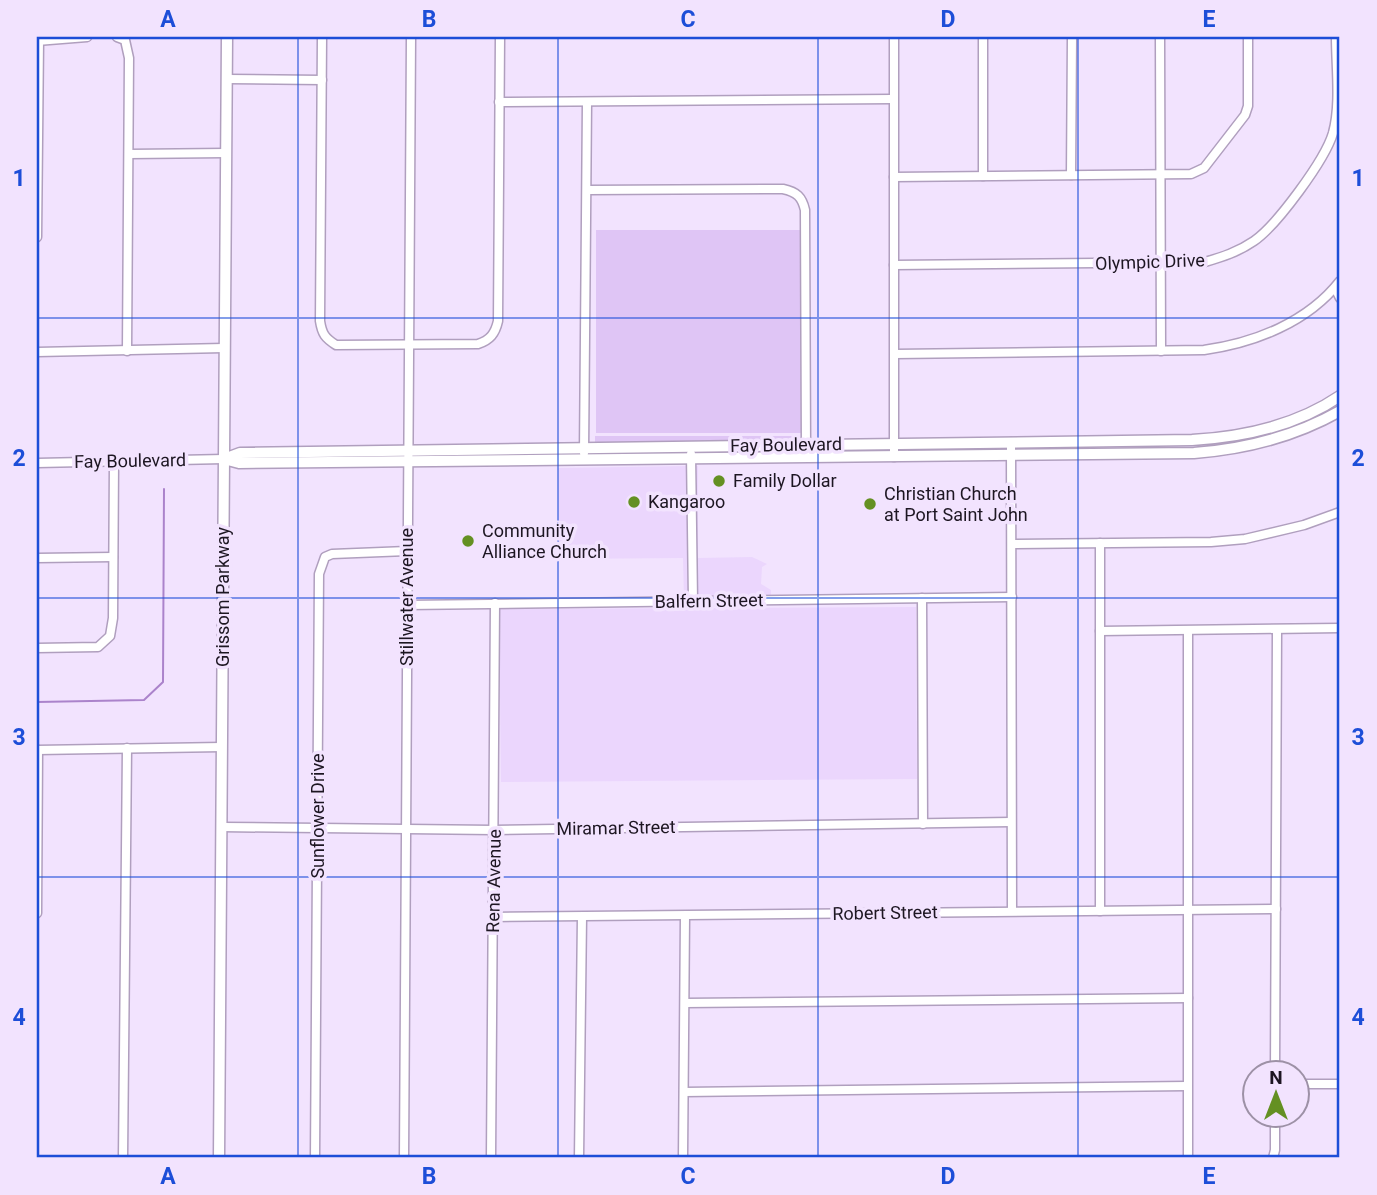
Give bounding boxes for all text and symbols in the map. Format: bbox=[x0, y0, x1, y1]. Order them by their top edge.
text: A bbox=[160, 6, 176, 33]
text: B bbox=[422, 6, 436, 33]
text: C bbox=[680, 6, 696, 33]
text: D bbox=[941, 6, 955, 33]
text: E bbox=[1203, 6, 1216, 33]
text: 1 bbox=[12, 165, 26, 192]
text: 1 bbox=[1351, 165, 1365, 192]
street label: Olympic Drive bbox=[1095, 249, 1205, 274]
street label: Fay Boulevard bbox=[730, 433, 842, 456]
text: 2 bbox=[12, 445, 26, 472]
text: 2 bbox=[1351, 445, 1365, 472]
street label: Fay Boulevard bbox=[74, 449, 186, 472]
place label: Family Dollar bbox=[733, 470, 837, 491]
marker: Family Dollar bbox=[711, 473, 727, 489]
place label: Christian Church at Port Saint John bbox=[884, 483, 1028, 525]
place label: Kangaroo bbox=[648, 491, 725, 512]
marker: Kangaroo bbox=[626, 494, 642, 510]
marker: Christian Church at Port Saint John bbox=[862, 496, 878, 512]
place label: Community Alliance Church bbox=[482, 520, 607, 562]
street label: Grissom Parkway bbox=[212, 527, 233, 667]
street label: Stillwater Avenue bbox=[396, 528, 417, 666]
marker: Community Alliance Church bbox=[460, 533, 476, 549]
street label: Balfern Street bbox=[654, 589, 764, 612]
text: 3 bbox=[12, 724, 26, 751]
text: 3 bbox=[1351, 724, 1365, 751]
street label: Sunflower Drive bbox=[307, 753, 328, 879]
street label: Miramar Street bbox=[556, 816, 676, 839]
street label: Rena Avenue bbox=[482, 829, 505, 933]
street label: Robert Street bbox=[832, 901, 938, 924]
text: 4 bbox=[12, 1004, 26, 1031]
text: 4 bbox=[1351, 1004, 1365, 1031]
north arrow bbox=[1240, 1058, 1310, 1128]
text: N bbox=[1269, 1066, 1283, 1089]
text: A bbox=[160, 1163, 176, 1190]
text: B bbox=[422, 1163, 436, 1190]
text: C bbox=[680, 1163, 696, 1190]
text: D bbox=[941, 1163, 955, 1190]
text: E bbox=[1203, 1163, 1216, 1190]

